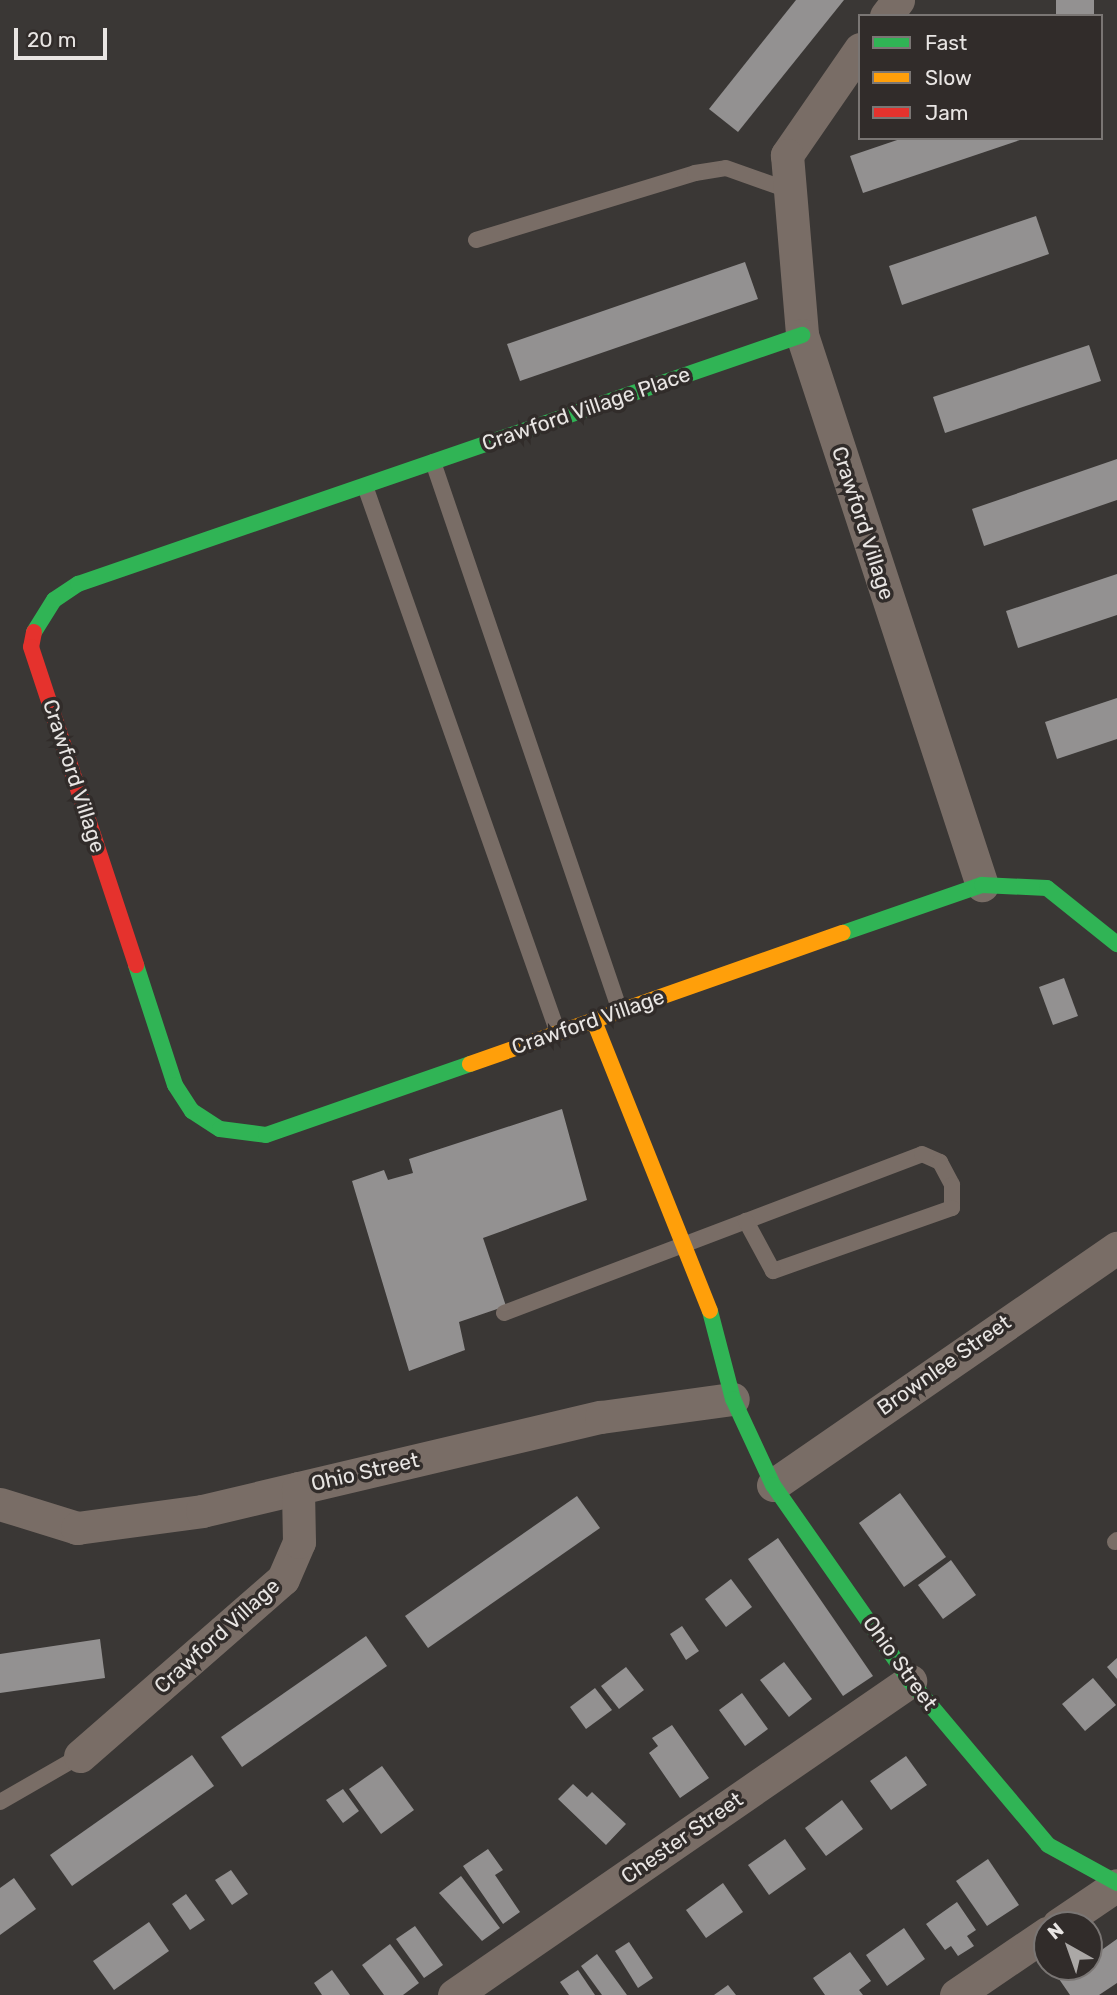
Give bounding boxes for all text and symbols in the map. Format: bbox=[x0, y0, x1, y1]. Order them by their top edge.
scale bar bbox=[18, 14, 110, 58]
legend bbox=[858, 14, 1103, 140]
text: 20 m bbox=[27, 27, 76, 52]
text: Fast bbox=[925, 30, 967, 55]
text: Slow bbox=[925, 65, 972, 90]
text: Jam bbox=[925, 100, 969, 125]
street label: Crawford Village Place bbox=[478, 361, 694, 457]
street label: Crawford Village bbox=[826, 443, 900, 603]
street label: Crawford Village bbox=[37, 696, 111, 856]
street label: Crawford Village bbox=[508, 984, 668, 1060]
street label: Brownlee Street bbox=[872, 1309, 1016, 1421]
street label: Ohio Street bbox=[309, 1447, 421, 1497]
street label: Crawford Village bbox=[149, 1573, 285, 1699]
street label: Ohio Street bbox=[857, 1611, 943, 1715]
street label: Chester Street bbox=[616, 1787, 748, 1889]
north arrow bbox=[1033, 1911, 1103, 1981]
text: N bbox=[1043, 1918, 1068, 1944]

